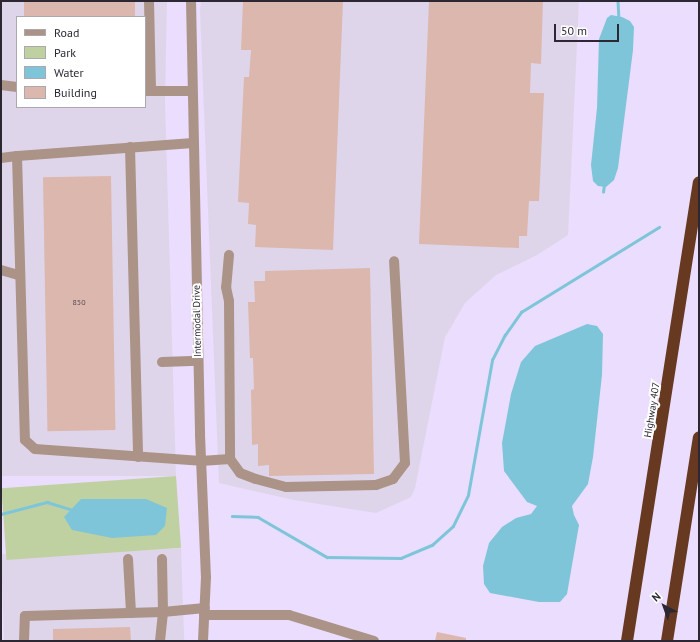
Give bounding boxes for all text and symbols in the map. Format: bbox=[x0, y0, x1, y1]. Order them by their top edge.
legend bbox=[16, 16, 146, 108]
scale bar bbox=[556, 16, 621, 42]
text: 50 m bbox=[561, 23, 587, 38]
text: Road bbox=[54, 25, 79, 40]
text: Park bbox=[54, 45, 76, 60]
text: Water bbox=[54, 65, 84, 80]
text: Building bbox=[54, 85, 97, 100]
street label: Intermodal Drive bbox=[190, 285, 204, 357]
house number: 850 bbox=[72, 298, 86, 308]
street label: Highway 407 bbox=[642, 381, 662, 439]
north arrow bbox=[644, 586, 684, 626]
text: N bbox=[649, 589, 663, 605]

